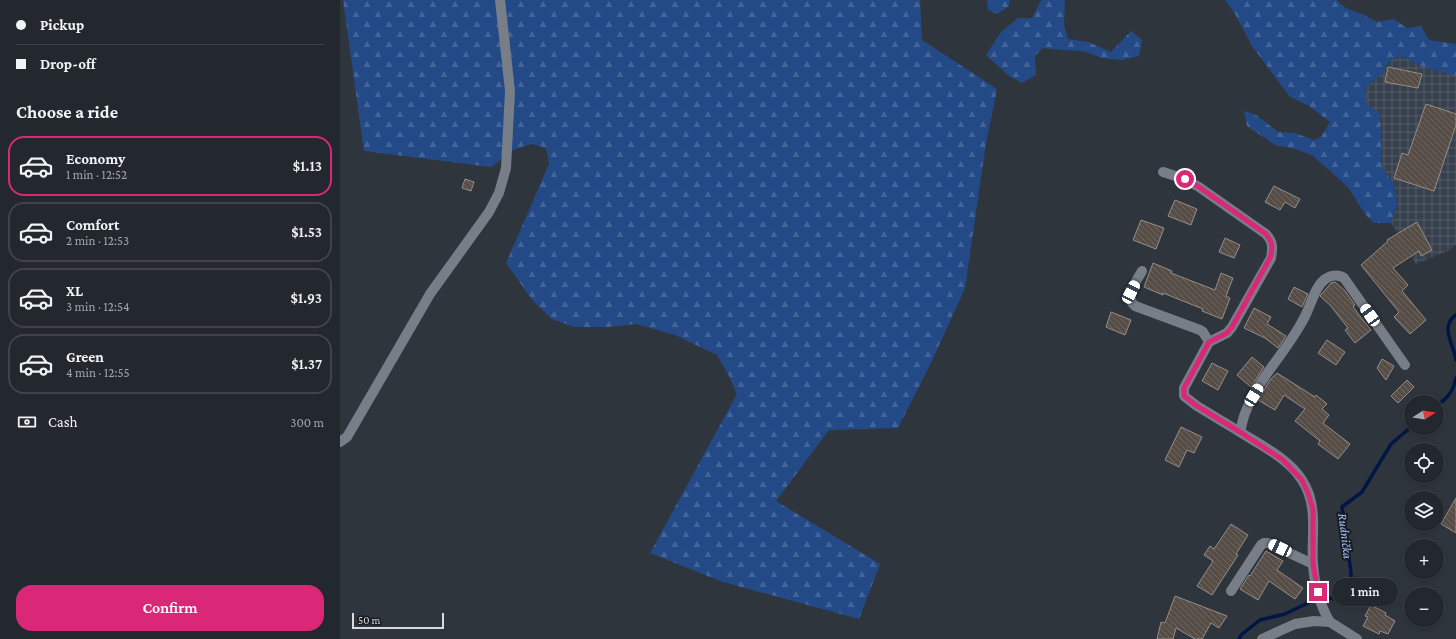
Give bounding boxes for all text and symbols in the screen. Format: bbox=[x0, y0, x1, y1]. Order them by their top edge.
text: Pickup bbox=[40, 17, 84, 33]
text: Drop-off bbox=[40, 56, 96, 72]
text: Choose a ride bbox=[16, 102, 118, 122]
icon: car bbox=[18, 148, 54, 184]
text: Economy bbox=[66, 151, 125, 167]
text: $1.13 bbox=[293, 158, 322, 174]
text: 1 min · 12:52 bbox=[66, 167, 127, 182]
route start bbox=[1176, 170, 1194, 188]
icon: car bbox=[18, 214, 54, 250]
text: Comfort bbox=[66, 217, 120, 233]
text: $1.53 bbox=[291, 224, 322, 240]
text: 2 min · 12:53 bbox=[66, 233, 129, 248]
car bbox=[1120, 279, 1142, 305]
icon: car bbox=[18, 280, 54, 316]
text: XL bbox=[66, 283, 83, 299]
text: $1.93 bbox=[291, 290, 322, 306]
text: 3 min · 12:54 bbox=[66, 299, 130, 314]
car bbox=[1358, 302, 1382, 328]
icon: car bbox=[18, 346, 54, 382]
text: Green bbox=[66, 349, 104, 365]
text: $1.37 bbox=[291, 356, 322, 372]
text: 4 min · 12:55 bbox=[66, 365, 130, 380]
car bbox=[1243, 382, 1265, 408]
north arrow bbox=[1404, 395, 1444, 435]
map controls bbox=[1404, 395, 1444, 627]
icon: cash bbox=[16, 411, 38, 433]
text: Cash bbox=[48, 414, 78, 430]
text: 300 m bbox=[290, 415, 324, 430]
button: locate bbox=[1404, 443, 1444, 483]
button: layers bbox=[1404, 491, 1444, 531]
water label: Rudnička bbox=[1335, 512, 1356, 560]
car bbox=[1267, 537, 1293, 559]
button: + bbox=[1404, 539, 1444, 579]
callout: 1 min bbox=[1332, 578, 1398, 606]
route end bbox=[1309, 583, 1327, 601]
text: 1 min bbox=[1351, 584, 1379, 599]
button: Confirm bbox=[16, 585, 324, 631]
button: − bbox=[1404, 587, 1444, 627]
scale bar bbox=[352, 611, 444, 630]
text: 50 m bbox=[358, 614, 380, 626]

